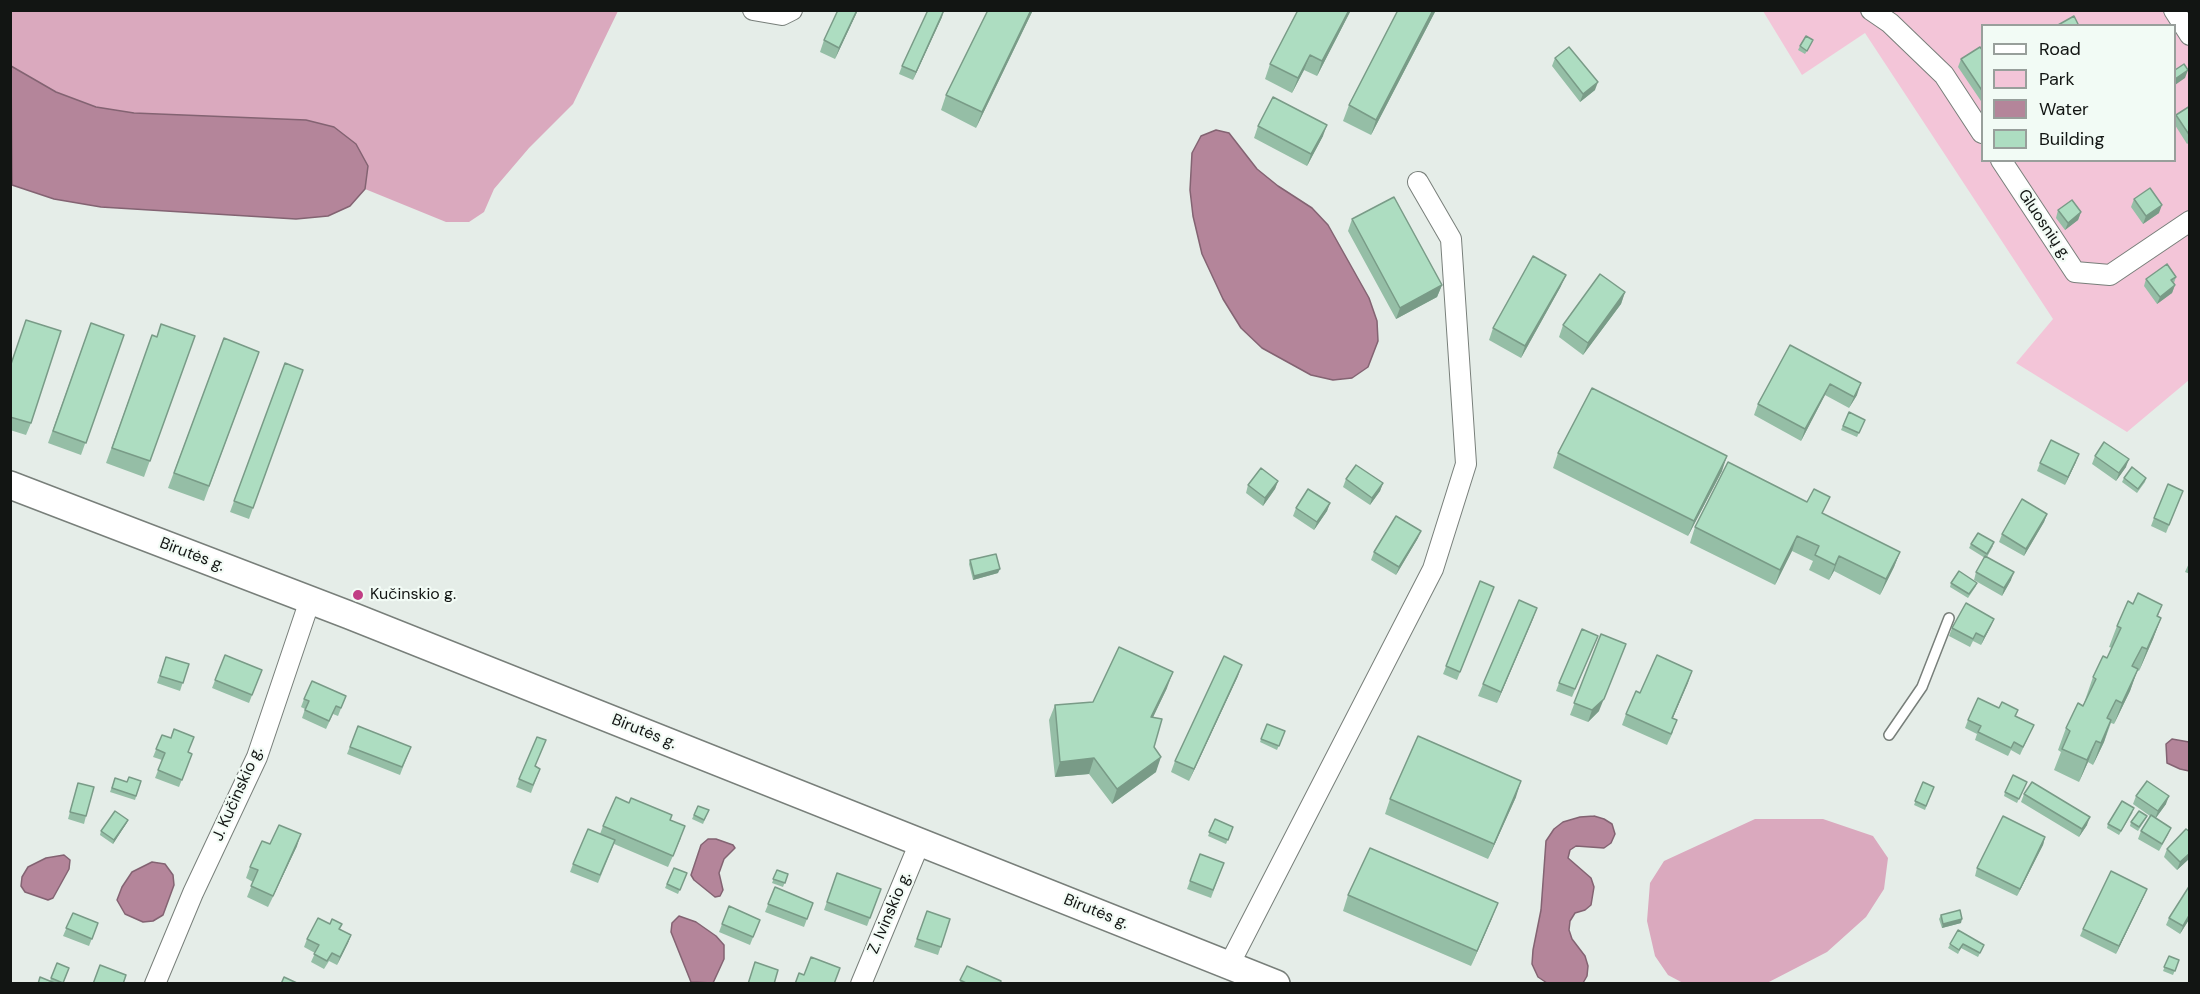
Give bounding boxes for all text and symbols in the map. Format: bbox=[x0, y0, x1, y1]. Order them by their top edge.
legend bbox=[1981, 24, 2176, 162]
text: Road bbox=[2039, 37, 2081, 61]
text: Park bbox=[2039, 67, 2075, 91]
text: Water bbox=[2039, 97, 2089, 121]
text: Building bbox=[2039, 127, 2104, 151]
street label: Gluosnių g. bbox=[2013, 186, 2075, 264]
street label: Birutės g. bbox=[157, 534, 227, 576]
place label: Kučinskio g. bbox=[370, 585, 456, 605]
marker: Kučinskio g. bbox=[351, 588, 365, 602]
street label: Birutės g. bbox=[609, 710, 679, 754]
street label: J. Kučinskio g. bbox=[209, 744, 267, 844]
street label: Z. Ivinskio g. bbox=[864, 869, 916, 957]
street label: Birutės g. bbox=[1061, 890, 1131, 934]

